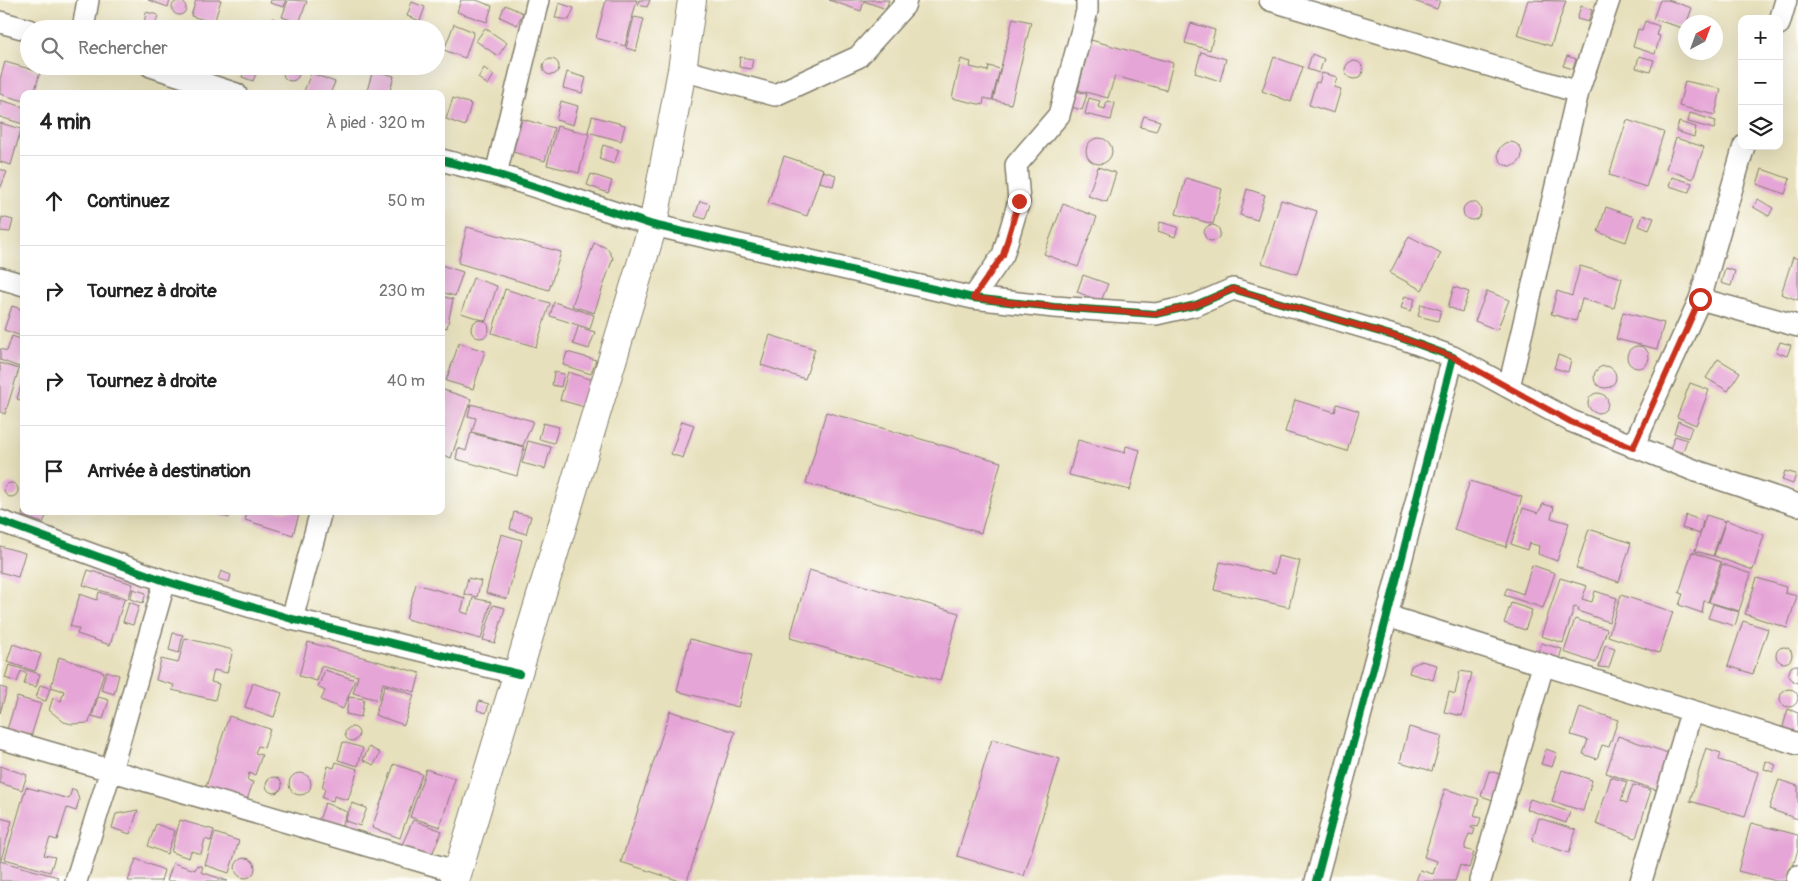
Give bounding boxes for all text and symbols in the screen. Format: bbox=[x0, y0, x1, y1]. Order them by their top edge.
north arrow bbox=[1678, 15, 1723, 60]
map controls bbox=[1738, 15, 1783, 150]
button: + bbox=[1738, 15, 1783, 60]
search box bbox=[20, 20, 445, 75]
icon: search bbox=[38, 34, 66, 62]
text: Rechercher bbox=[78, 36, 168, 60]
button: − bbox=[1738, 60, 1783, 105]
button: layers bbox=[1738, 105, 1783, 150]
text: 4 min bbox=[40, 109, 91, 136]
text: À pied · 320 m bbox=[326, 113, 425, 133]
icon: ahead bbox=[40, 187, 68, 215]
text: Continuez bbox=[87, 189, 170, 213]
route end bbox=[1008, 190, 1031, 213]
text: 50 m bbox=[388, 191, 425, 211]
icon: right bbox=[40, 277, 68, 305]
text: Tournez à droite bbox=[87, 279, 217, 303]
text: 230 m bbox=[379, 281, 425, 301]
route start bbox=[1689, 288, 1712, 311]
icon: right bbox=[40, 367, 68, 395]
text: Tournez à droite bbox=[87, 369, 217, 393]
text: 40 m bbox=[387, 371, 425, 391]
icon: arrive bbox=[40, 457, 68, 485]
text: Arrivée à destination bbox=[87, 459, 251, 483]

